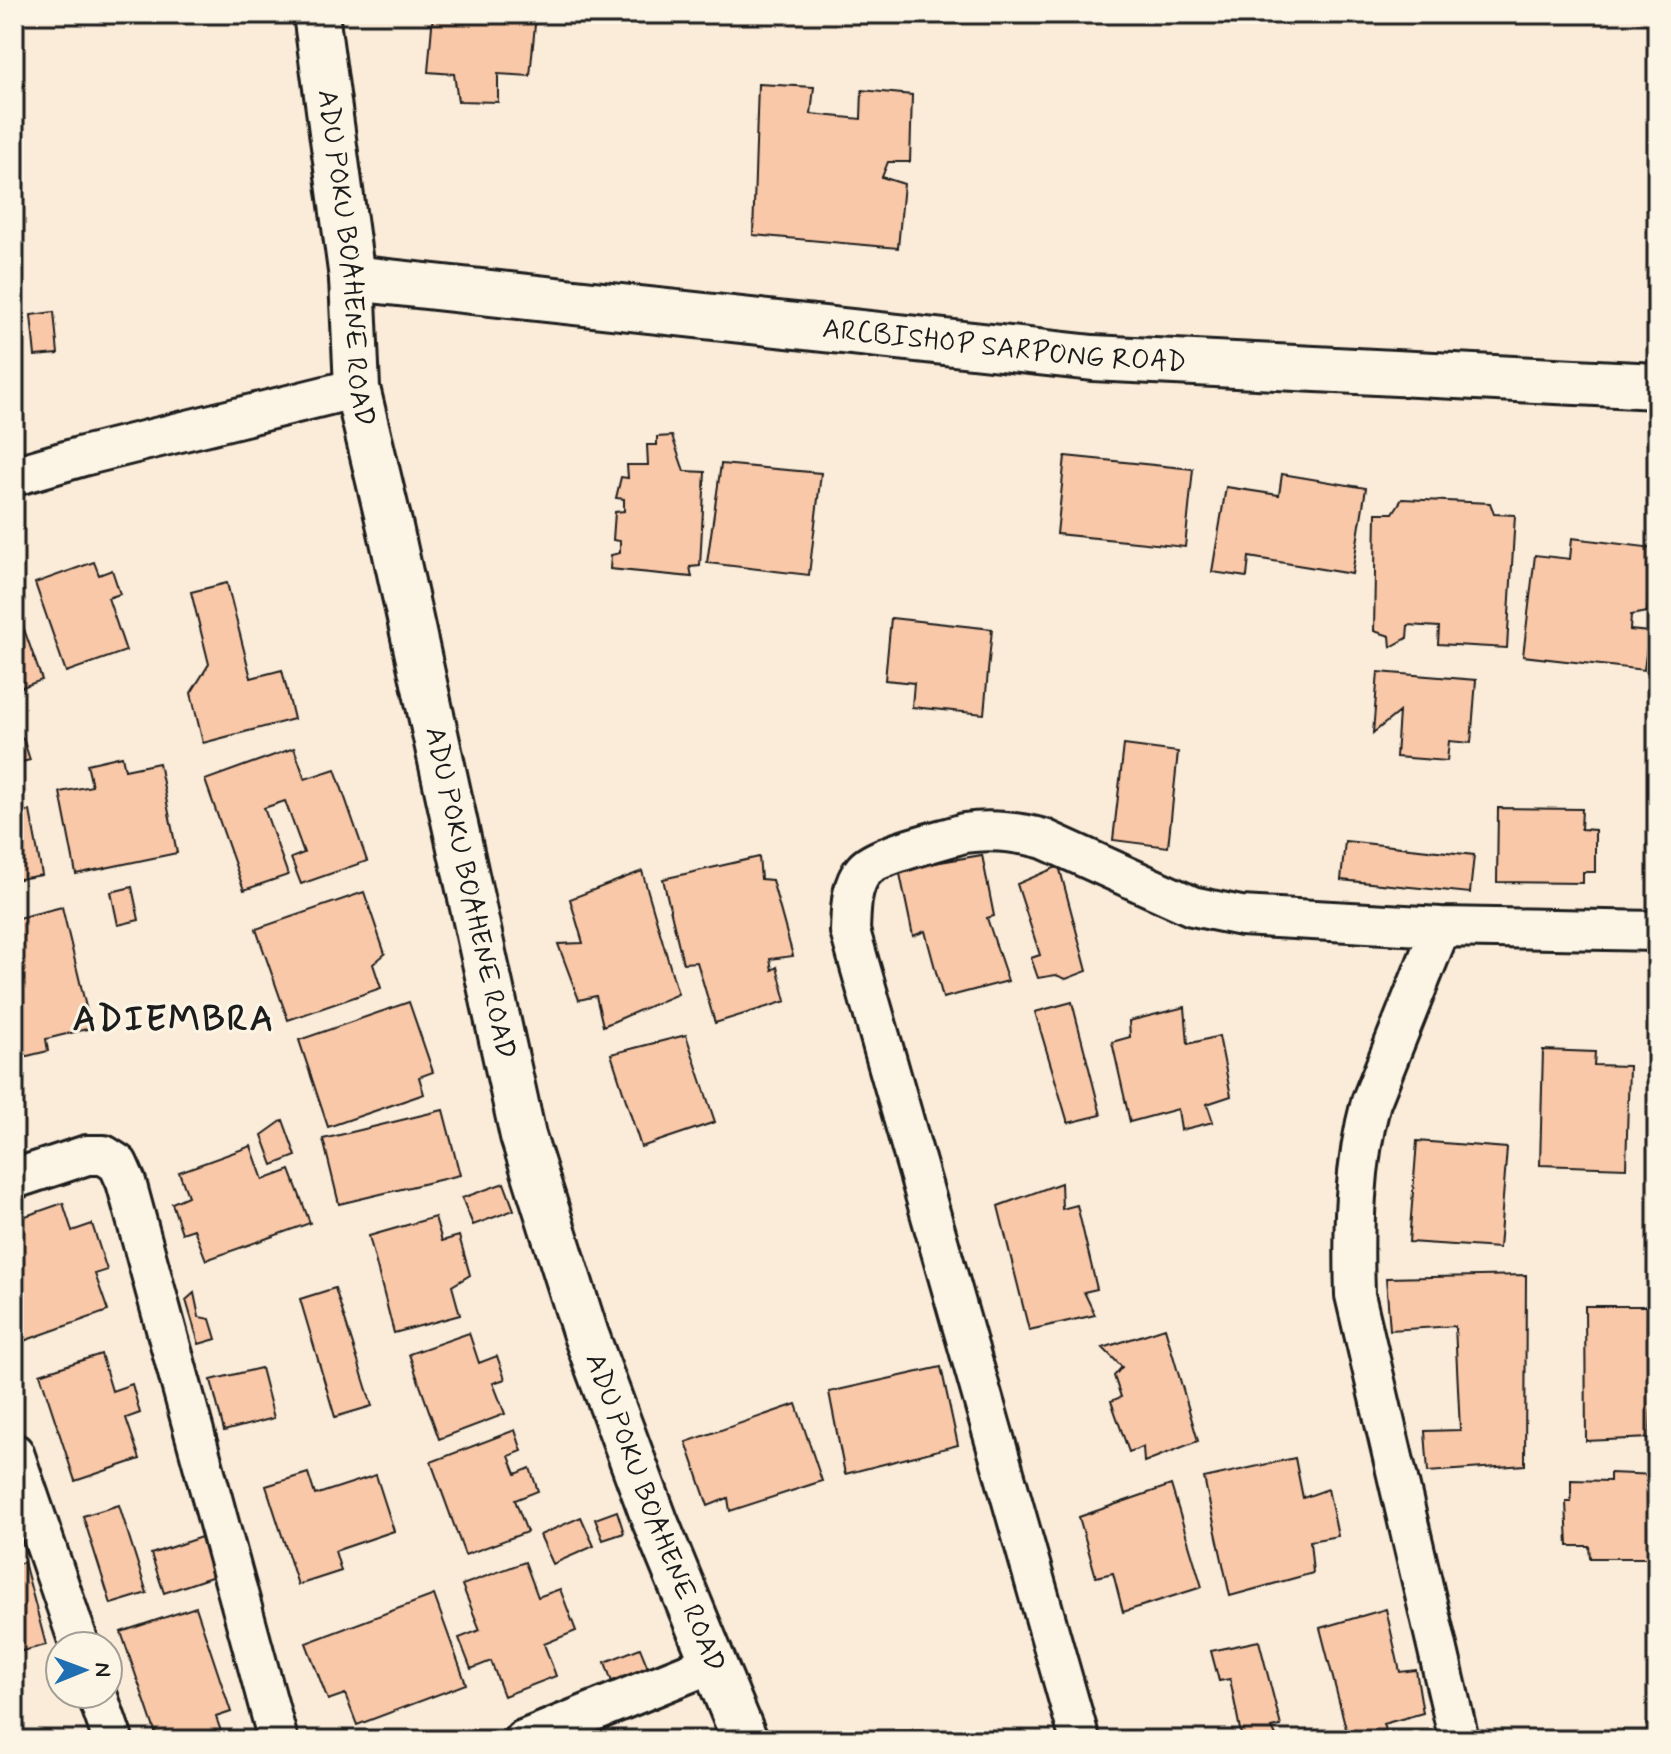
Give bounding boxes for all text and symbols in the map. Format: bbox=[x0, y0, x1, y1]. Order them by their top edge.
street label: ADU POKU BOAHENE ROAD bbox=[308, 87, 384, 430]
street label: ARCBISHOP SARPONG ROAD bbox=[821, 310, 1187, 381]
street label: ADU POKU BOAHENE ROAD bbox=[416, 723, 524, 1063]
district label: ADIEMBRA bbox=[73, 997, 275, 1044]
street label: ADU POKU BOAHENE ROAD bbox=[576, 1348, 734, 1678]
north arrow bbox=[44, 1630, 124, 1710]
text: N bbox=[88, 1662, 116, 1677]

